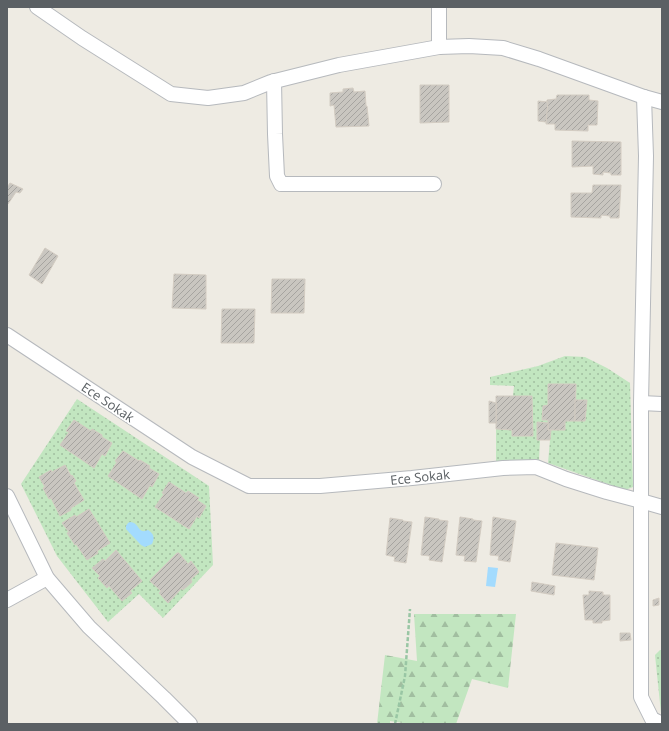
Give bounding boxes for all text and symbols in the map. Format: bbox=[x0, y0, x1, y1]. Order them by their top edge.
street label: Ece Sokak bbox=[78, 378, 138, 426]
street label: Ece Sokak bbox=[389, 465, 451, 489]

